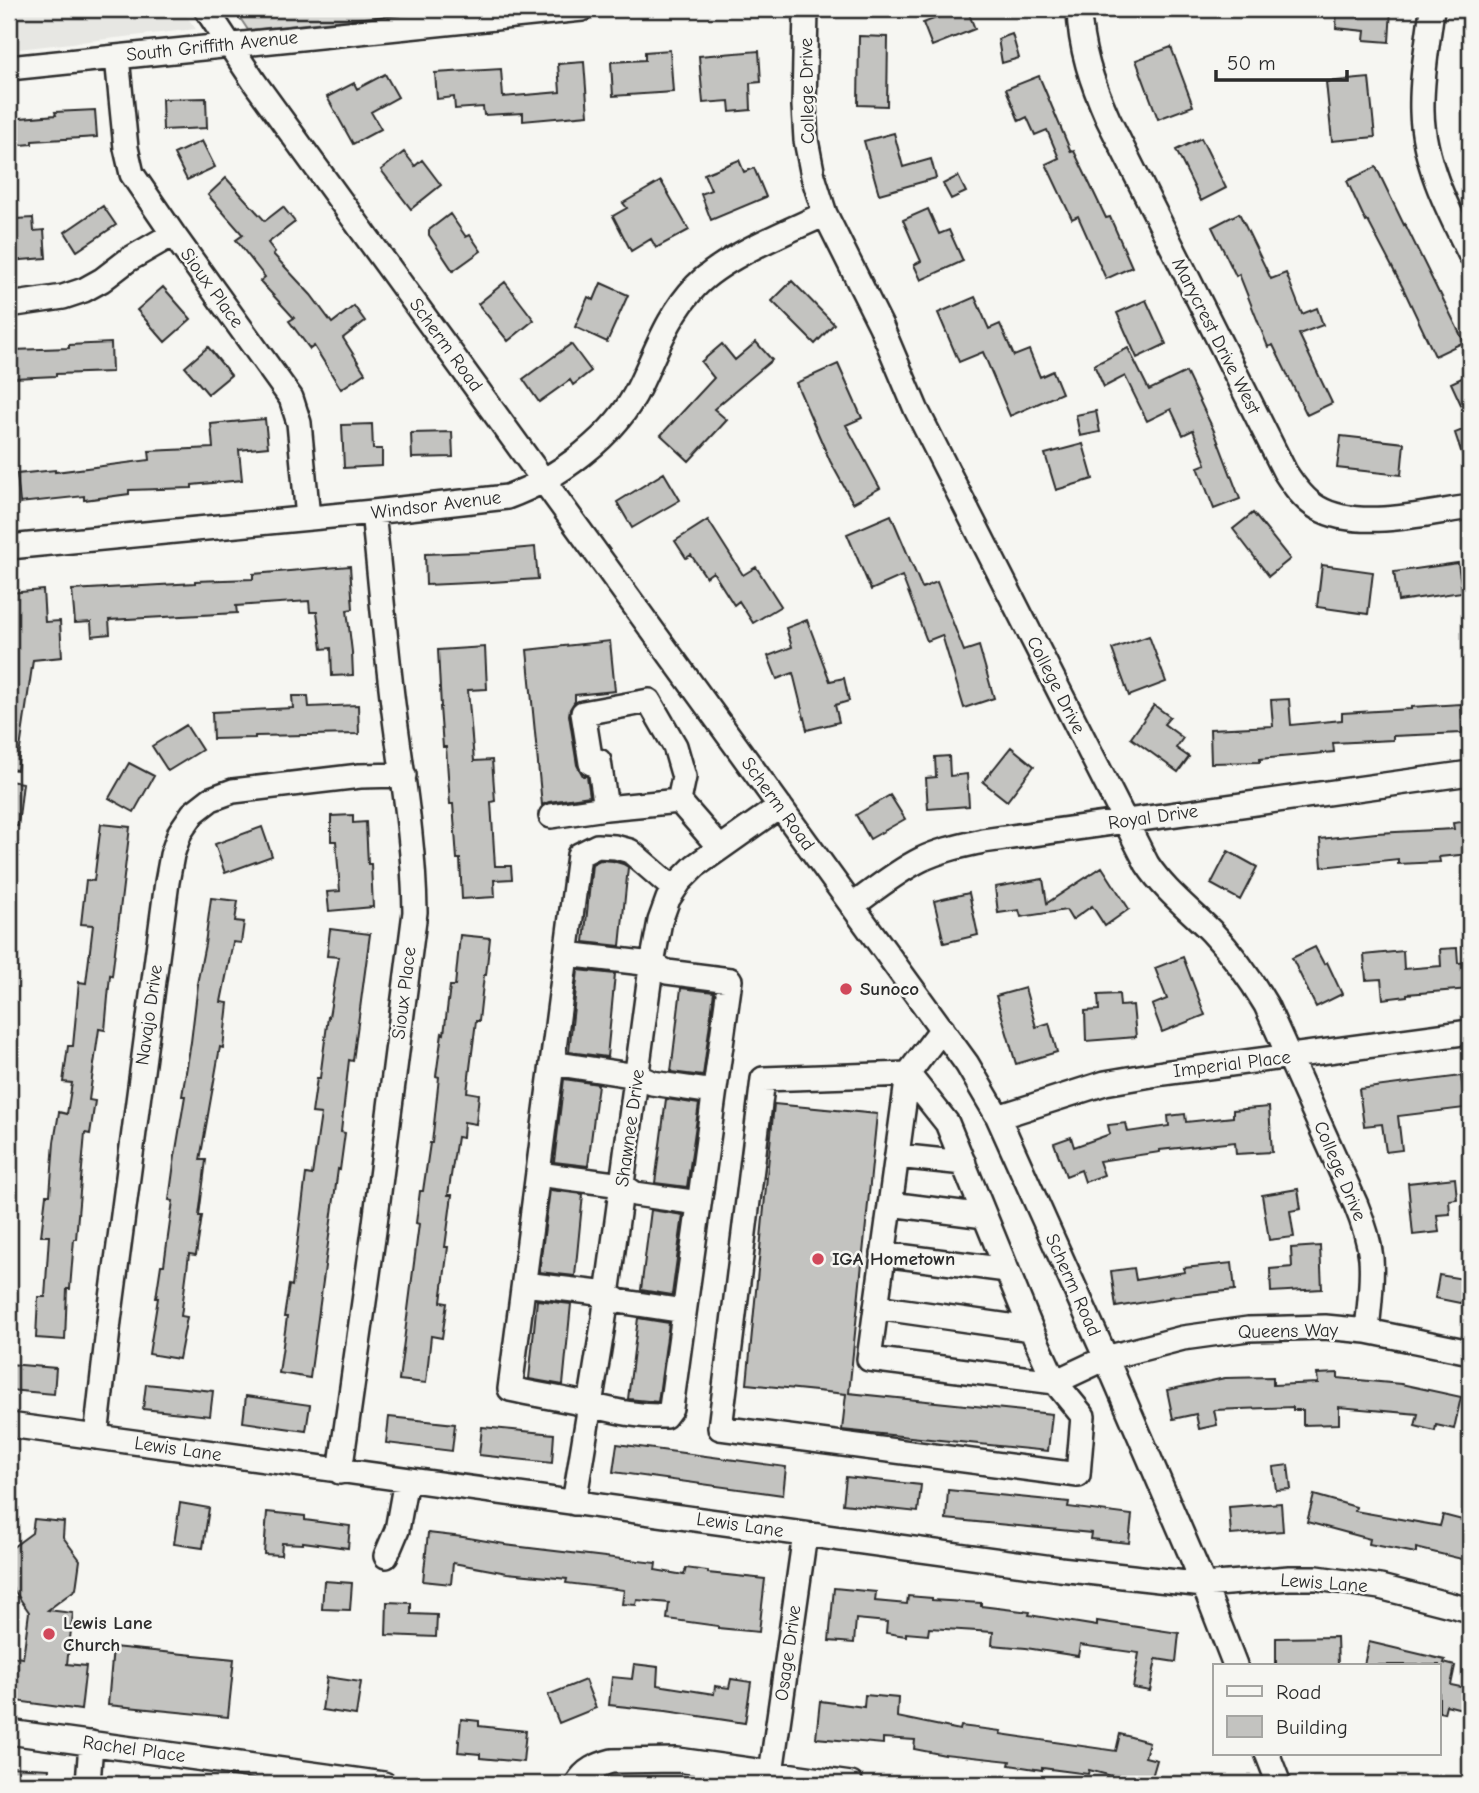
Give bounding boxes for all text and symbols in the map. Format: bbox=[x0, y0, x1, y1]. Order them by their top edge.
street label: South Griffith Avenue bbox=[125, 26, 299, 66]
street label: College Drive bbox=[795, 38, 819, 144]
scale bar bbox=[1216, 38, 1348, 82]
text: 50 m bbox=[1227, 51, 1276, 75]
street label: Sioux Place bbox=[176, 244, 248, 332]
street label: Marycrest Drive West bbox=[1167, 254, 1265, 418]
street label: Scherm Road bbox=[405, 294, 487, 396]
street label: Windsor Avenue bbox=[370, 486, 502, 524]
street label: College Drive bbox=[1022, 633, 1090, 737]
street label: Scherm Road bbox=[737, 753, 819, 855]
street label: Royal Drive bbox=[1107, 800, 1199, 834]
street label: Sioux Place bbox=[387, 945, 421, 1041]
street label: Navajo Drive bbox=[131, 963, 167, 1067]
place label: Sunoco bbox=[860, 978, 919, 1000]
marker: Sunoco bbox=[838, 981, 854, 997]
street label: Imperial Place bbox=[1172, 1046, 1292, 1082]
street label: Shawnee Drive bbox=[611, 1068, 649, 1188]
street label: College Drive bbox=[1309, 1118, 1371, 1224]
street label: Scherm Road bbox=[1041, 1230, 1105, 1340]
place label: IGA Hometown bbox=[832, 1248, 955, 1270]
marker: IGA Hometown bbox=[810, 1251, 826, 1267]
street label: Queens Way bbox=[1238, 1319, 1339, 1343]
street label: Lewis Lane bbox=[133, 1432, 223, 1466]
street label: Lewis Lane bbox=[695, 1508, 785, 1542]
street label: Lewis Lane bbox=[1280, 1569, 1368, 1597]
street label: Osage Drive bbox=[770, 1604, 806, 1702]
place label: Lewis Lane Church bbox=[63, 1612, 152, 1656]
marker: Lewis Lane Church bbox=[41, 1626, 57, 1642]
legend bbox=[1213, 1664, 1440, 1755]
text: Road bbox=[1276, 1680, 1321, 1704]
text: Building bbox=[1276, 1715, 1348, 1739]
street label: Rachel Place bbox=[81, 1731, 187, 1767]

